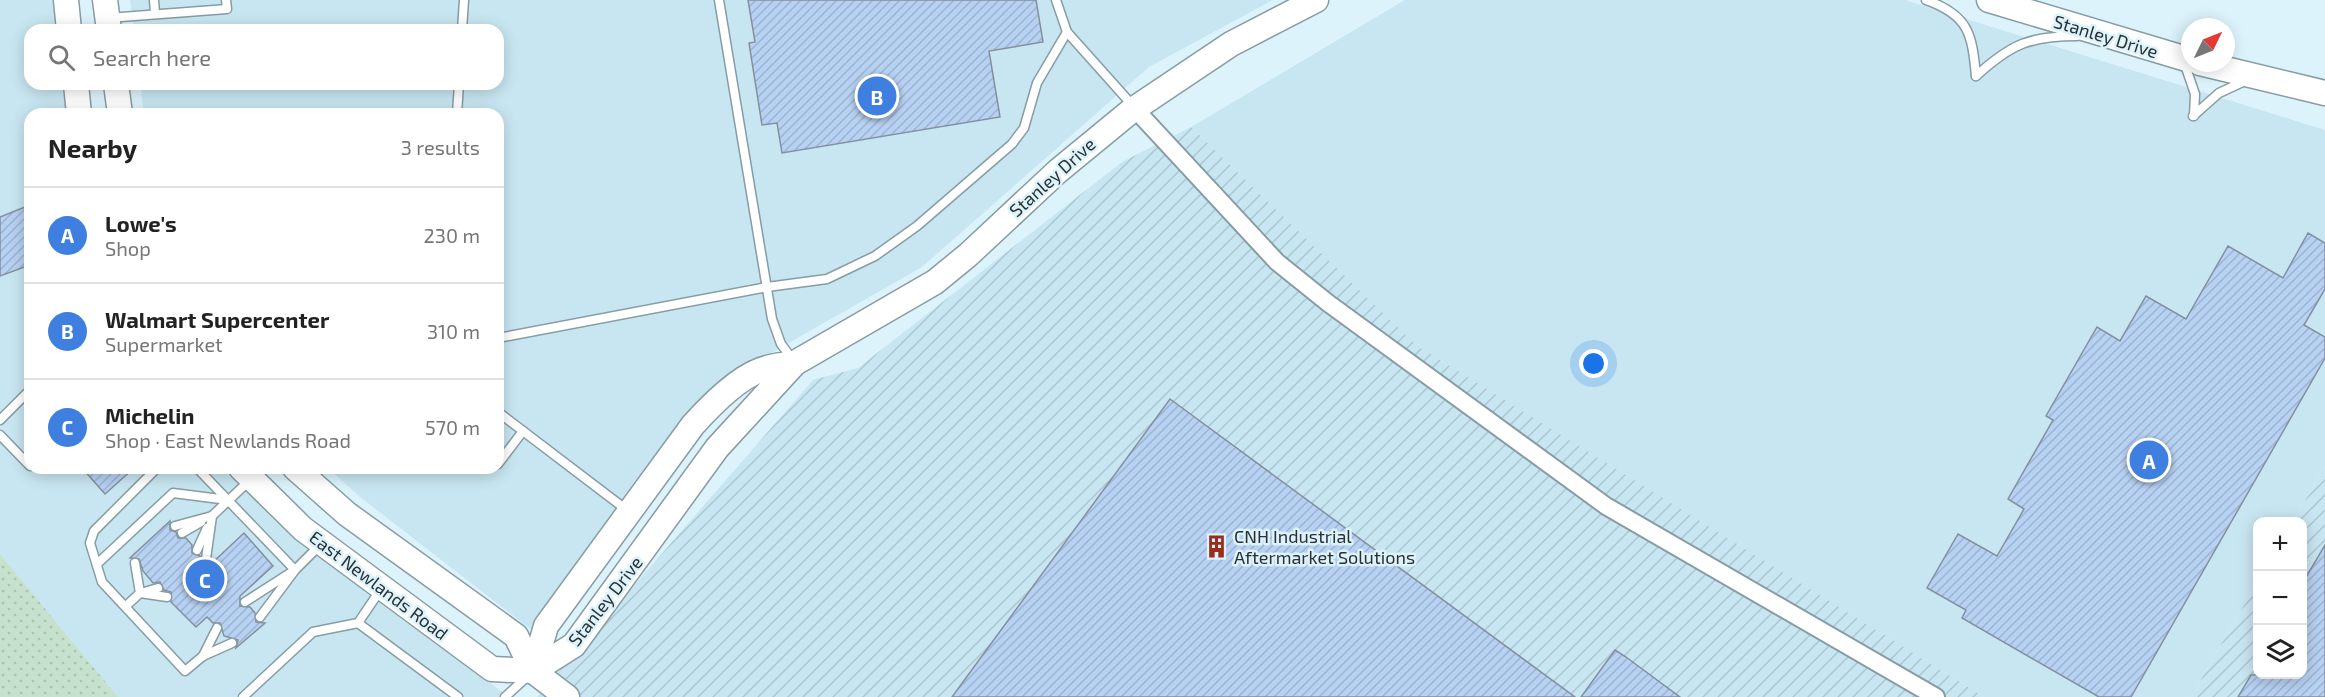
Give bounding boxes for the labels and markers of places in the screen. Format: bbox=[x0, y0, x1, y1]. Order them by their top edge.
pin: B bbox=[858, 74, 896, 118]
pin: A bbox=[2130, 438, 2168, 482]
place label: CNH Industrial Aftermarket Solutions bbox=[1234, 525, 1415, 568]
building icon: CNH Industrial Aftermarket Solutions bbox=[1203, 533, 1229, 559]
pin: C bbox=[186, 556, 224, 602]

